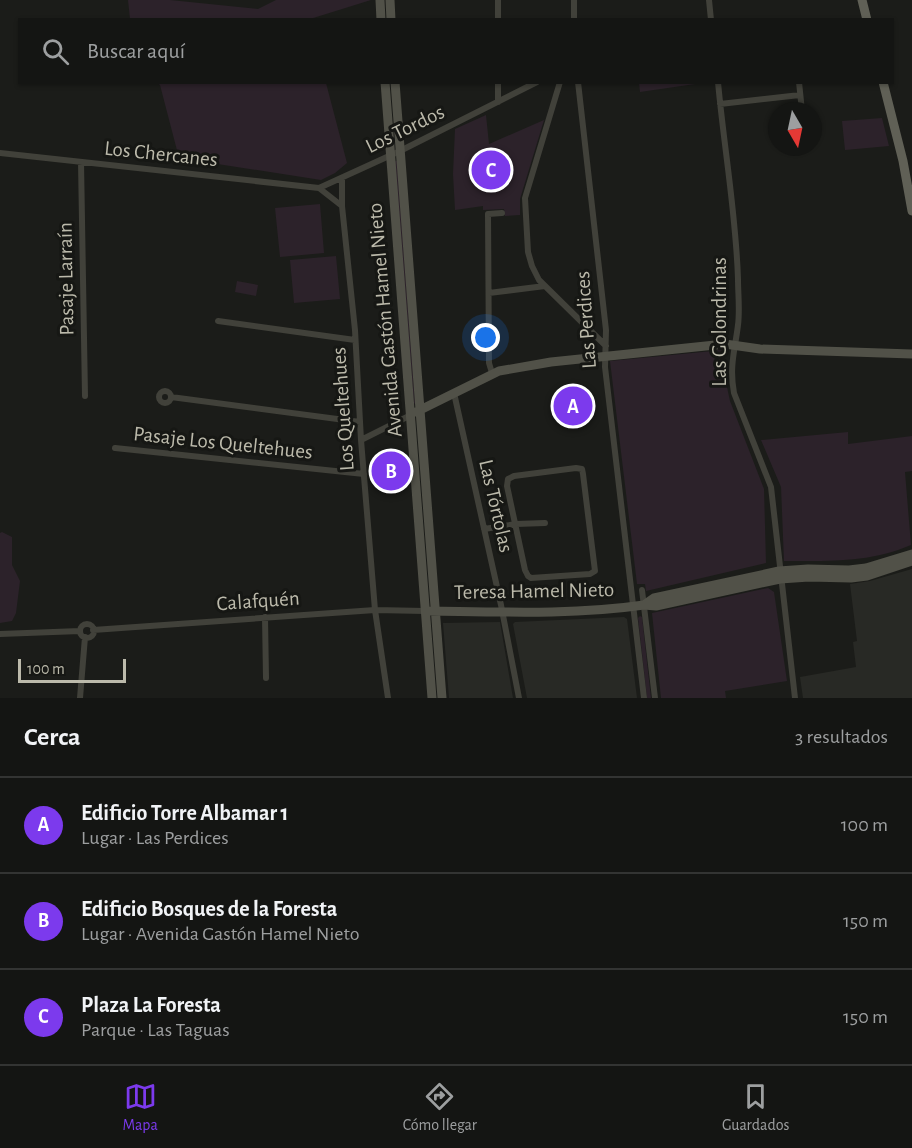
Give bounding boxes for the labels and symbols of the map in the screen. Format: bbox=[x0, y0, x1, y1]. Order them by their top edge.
street label: Los Tordos bbox=[362, 101, 448, 157]
north arrow bbox=[768, 102, 822, 156]
street label: Los Chercanes bbox=[103, 138, 219, 170]
pin: C bbox=[472, 148, 510, 192]
street label: Avenida Gastón Hamel Nieto bbox=[364, 202, 406, 438]
street label: Pasaje Larraín bbox=[55, 222, 77, 336]
street label: Las Golondrinas bbox=[709, 257, 730, 387]
street label: Las Perdices bbox=[572, 271, 600, 369]
your location bbox=[471, 323, 500, 352]
street label: Los Queltehues bbox=[328, 346, 358, 472]
pin: A bbox=[554, 384, 592, 428]
street label: Pasaje Los Queltehues bbox=[132, 423, 314, 463]
pin: B bbox=[372, 448, 410, 494]
street label: Las Tórtolas bbox=[475, 457, 517, 555]
street label: Teresa Hamel Nieto bbox=[454, 579, 614, 603]
street label: Calafquén bbox=[216, 588, 300, 614]
scale bar bbox=[18, 656, 126, 684]

